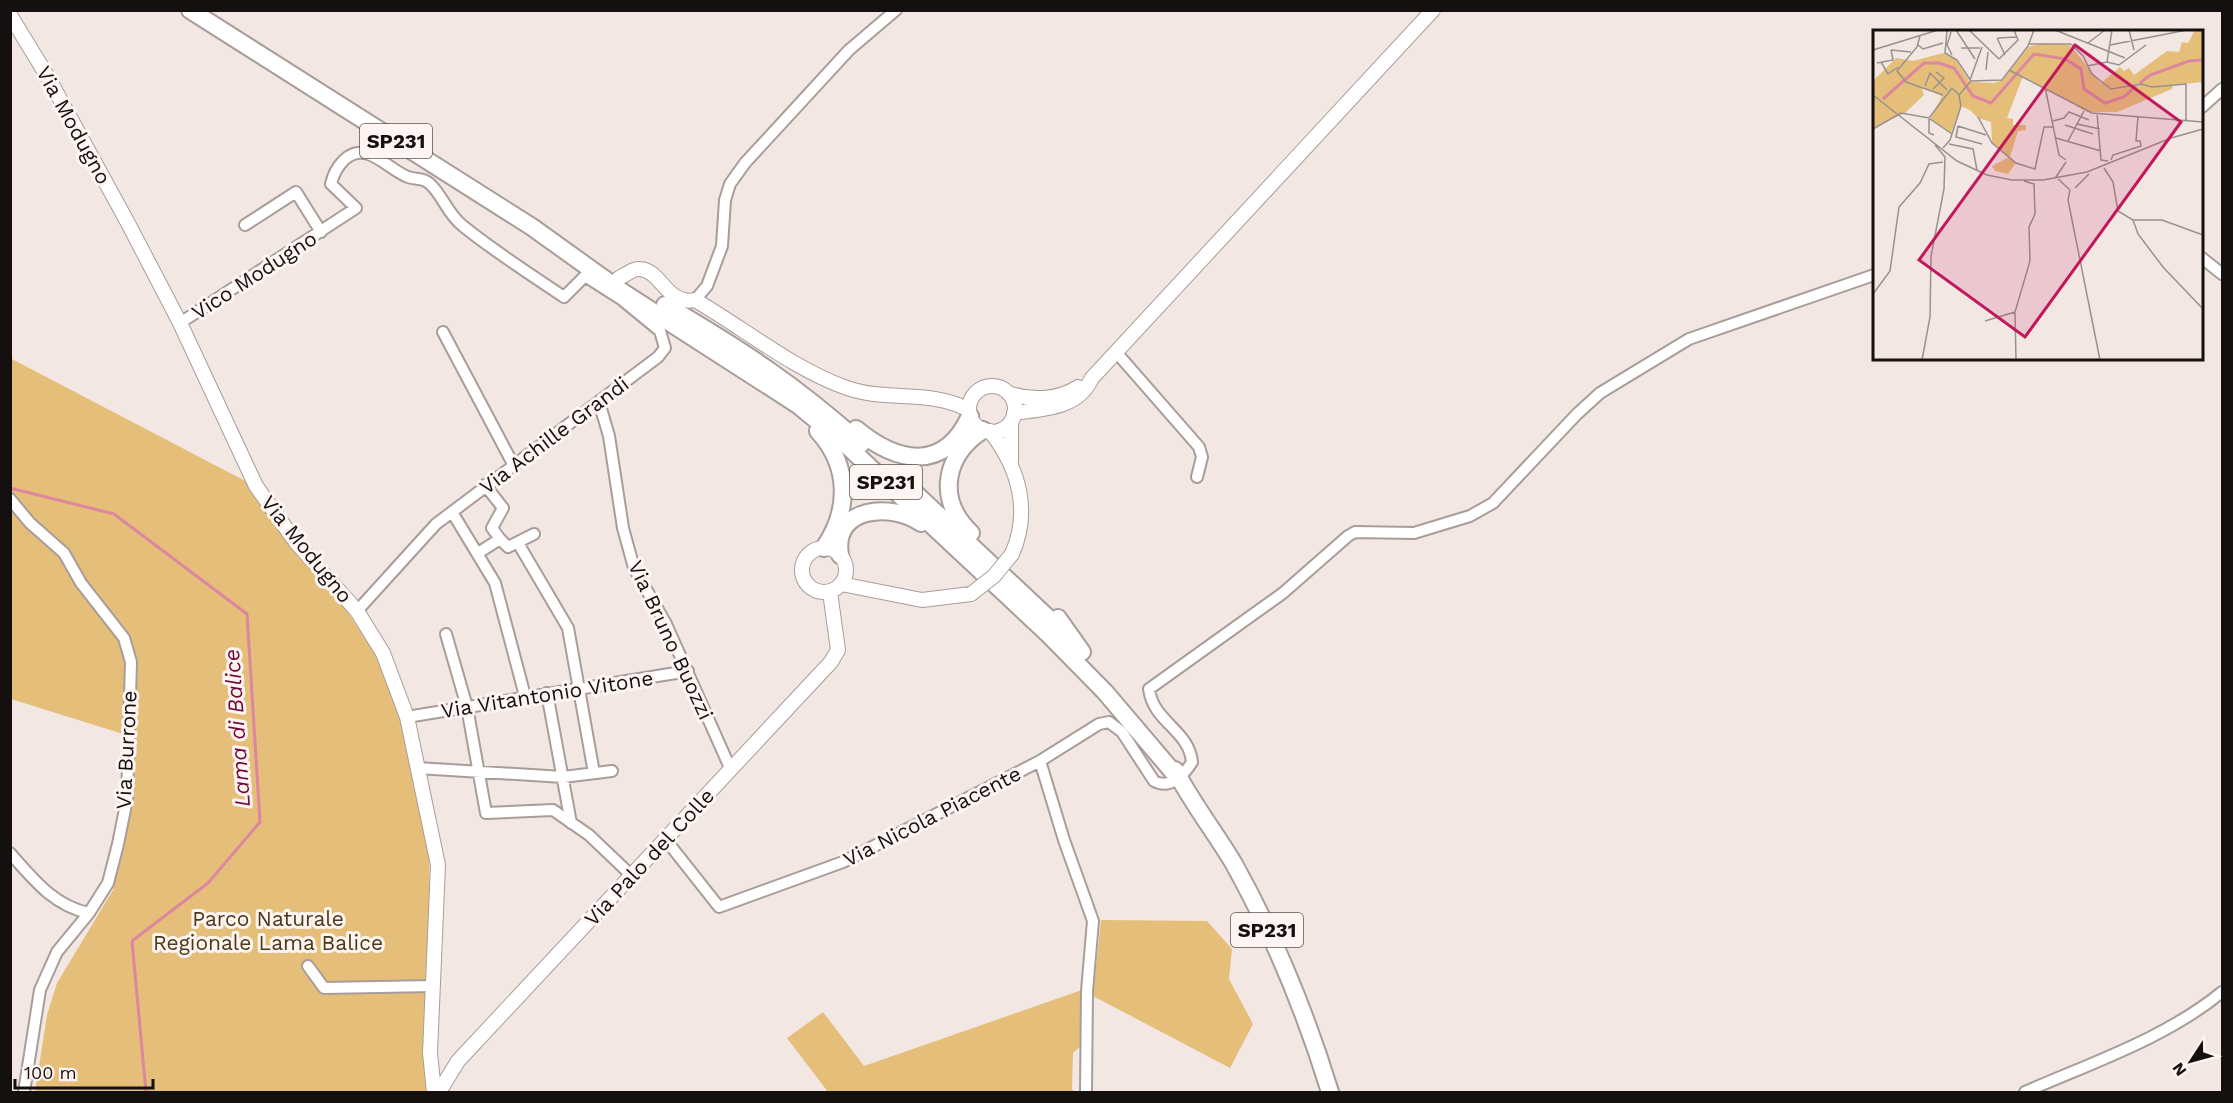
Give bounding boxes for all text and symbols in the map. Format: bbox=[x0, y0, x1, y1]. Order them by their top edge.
inset map bbox=[1873, 30, 2203, 360]
street label: Via Modugno bbox=[31, 62, 117, 188]
road number: SP231 bbox=[360, 124, 432, 158]
street label: Vico Modugno bbox=[187, 225, 321, 325]
street label: Via Achille Grandi bbox=[475, 371, 633, 499]
road number: SP231 bbox=[850, 465, 922, 499]
street label: Via Modugno bbox=[256, 490, 358, 608]
street label: Via Bruno Buozzi bbox=[623, 556, 719, 724]
water label: Lama di Balice bbox=[219, 648, 255, 808]
street label: Via Vitantonio Vitone bbox=[439, 665, 655, 723]
street label: Via Burrone bbox=[110, 690, 142, 810]
street label: Via Nicola Piacente bbox=[839, 760, 1025, 872]
street label: Via Palo del Colle bbox=[579, 783, 719, 931]
park label: Parco Naturale Regionale Lama Balice bbox=[153, 906, 383, 955]
road number: SP231 bbox=[1231, 913, 1303, 947]
north arrow bbox=[2161, 1031, 2221, 1091]
scale bar bbox=[15, 1052, 153, 1090]
text: N bbox=[2168, 1059, 2190, 1080]
text: 100 m bbox=[24, 1062, 77, 1083]

